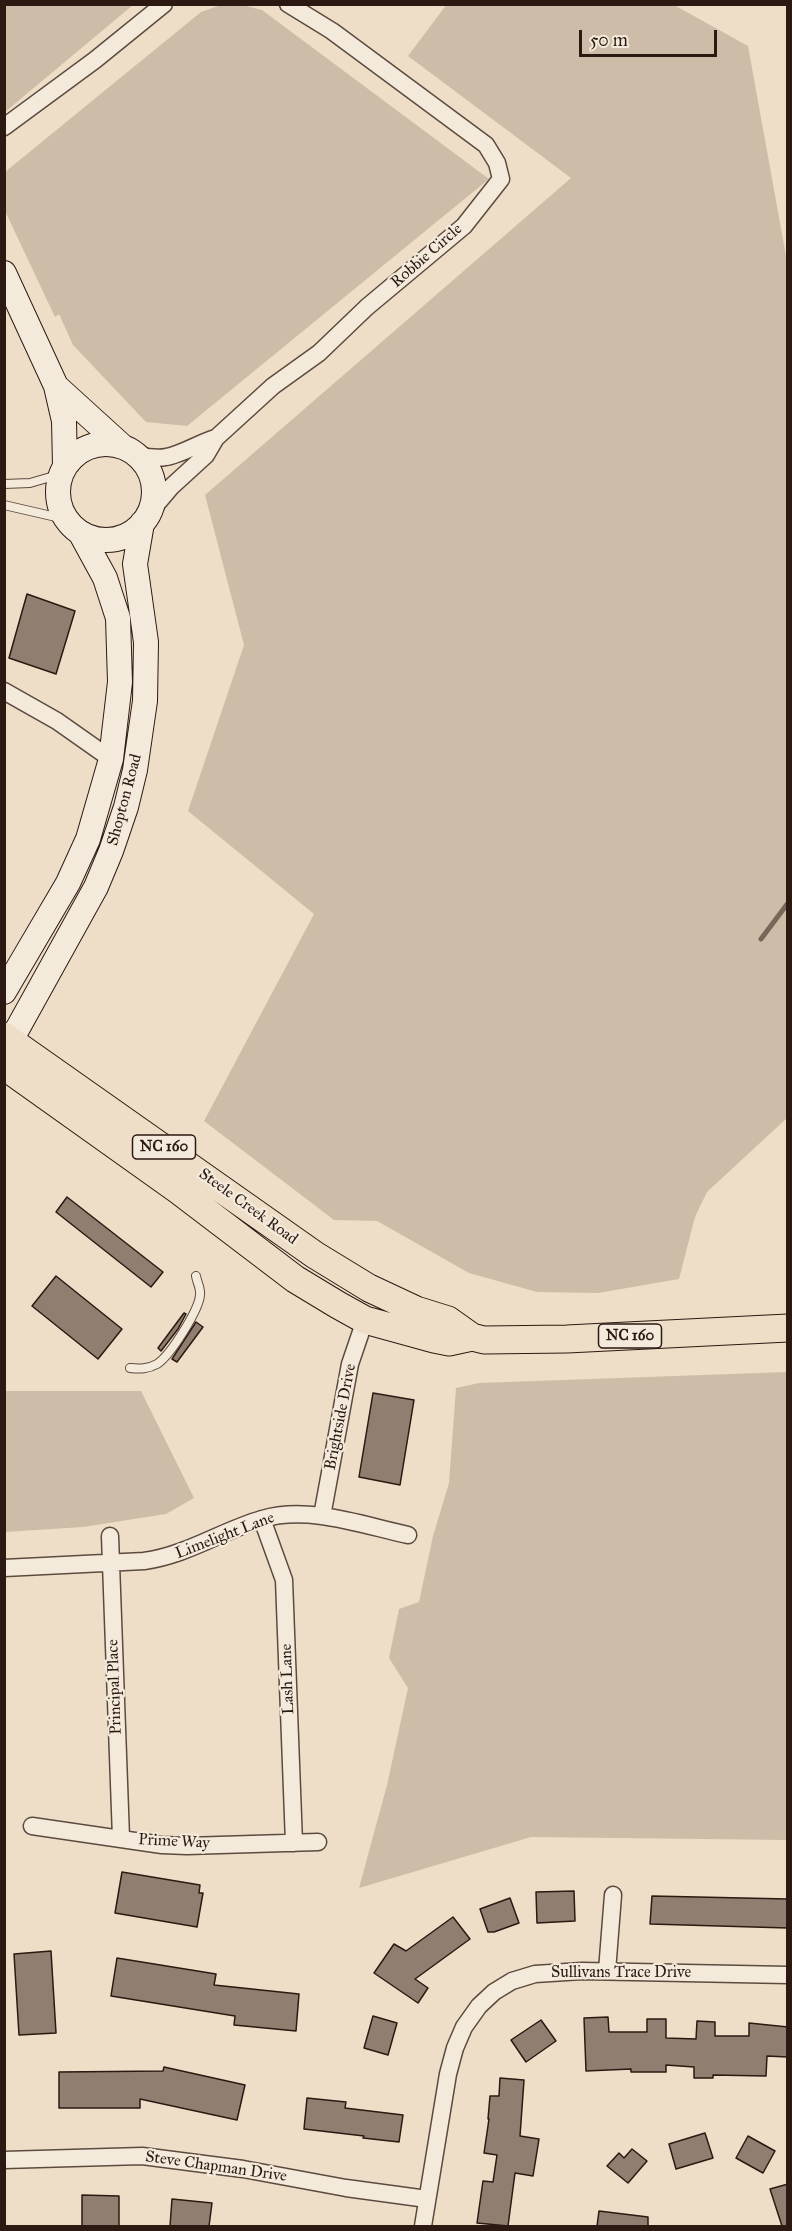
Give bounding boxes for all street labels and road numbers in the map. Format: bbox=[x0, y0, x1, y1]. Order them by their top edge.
street label: Robbie Circle bbox=[387, 220, 467, 292]
street label: Shopton Road bbox=[104, 752, 146, 848]
road number: NC 160 bbox=[132, 1135, 195, 1159]
street label: Steele Creek Road bbox=[195, 1165, 301, 1249]
road number: NC 160 bbox=[598, 1324, 662, 1348]
street label: Brightside Drive bbox=[321, 1362, 361, 1472]
street label: Limelight Lane bbox=[173, 1508, 277, 1564]
street label: Principal Place bbox=[104, 1639, 126, 1735]
street label: Lash Lane bbox=[277, 1643, 299, 1715]
street label: Prime Way bbox=[138, 1831, 210, 1853]
street label: Sullivans Trace Drive bbox=[551, 1963, 691, 1983]
street label: Steve Chapman Drive bbox=[144, 2148, 288, 2186]

